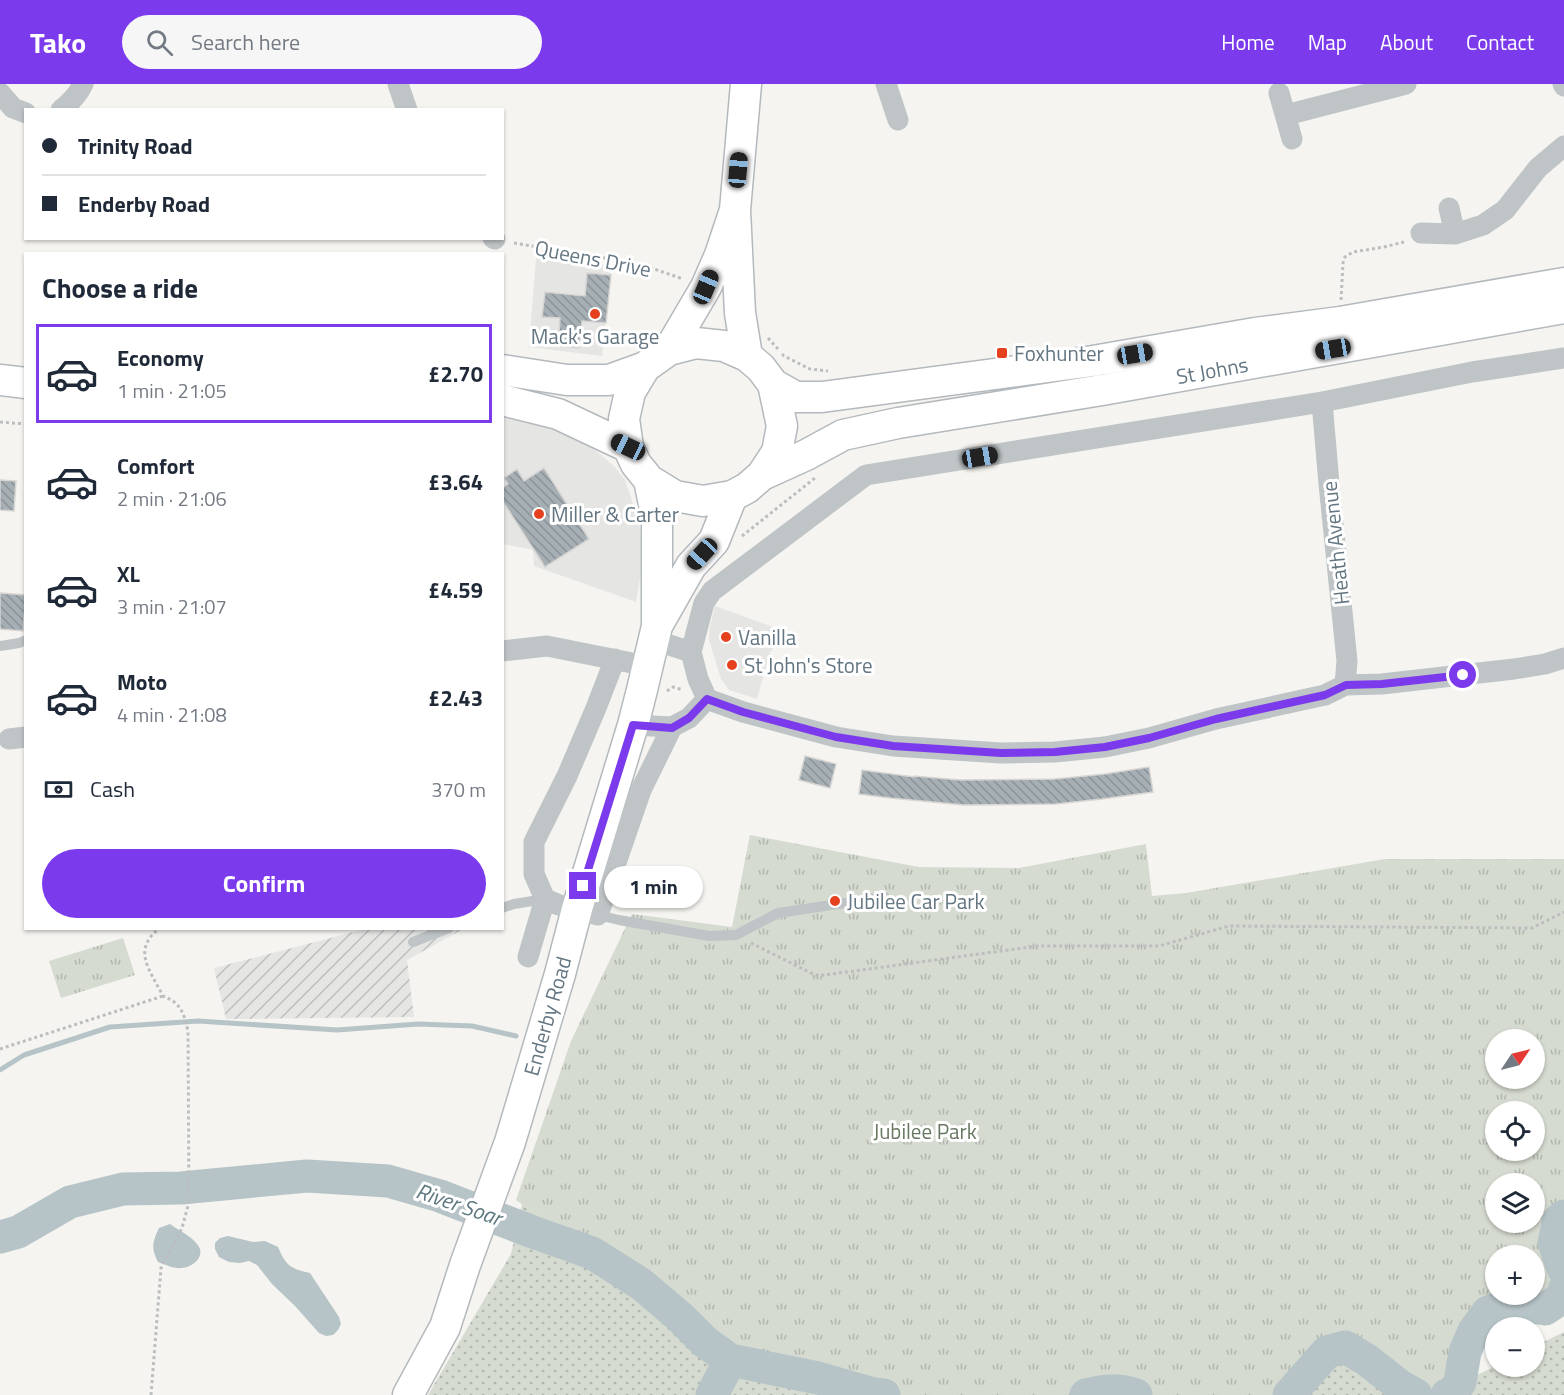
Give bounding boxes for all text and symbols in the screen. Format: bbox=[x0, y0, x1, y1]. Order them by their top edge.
search box bbox=[122, 15, 542, 69]
text: Tako bbox=[30, 21, 86, 64]
text: Search here bbox=[191, 25, 300, 59]
icon: search bbox=[143, 26, 176, 59]
text: Home bbox=[1221, 26, 1275, 58]
text: Map bbox=[1308, 26, 1347, 58]
text: About bbox=[1380, 26, 1433, 58]
text: Contact bbox=[1466, 26, 1534, 58]
text: Trinity Road bbox=[78, 129, 192, 163]
car bbox=[727, 151, 749, 189]
text: Enderby Road bbox=[78, 187, 210, 221]
street label: Queens Drive bbox=[532, 231, 654, 285]
text: Choose a ride bbox=[42, 267, 198, 308]
car bbox=[691, 267, 721, 307]
marker: Mack's Garage bbox=[588, 307, 602, 321]
place label: Mack's Garage bbox=[531, 320, 659, 352]
place label: Foxhunter bbox=[1014, 337, 1104, 369]
car bbox=[1314, 337, 1352, 361]
text: Economy bbox=[117, 341, 204, 375]
car bbox=[1116, 342, 1154, 366]
marker: Foxhunter bbox=[995, 346, 1009, 360]
icon: car bbox=[45, 347, 99, 401]
street label: St Johns bbox=[1173, 348, 1251, 392]
text: £2.70 bbox=[428, 357, 483, 391]
text: 1 min · 21:05 bbox=[117, 375, 227, 406]
car bbox=[608, 431, 648, 463]
car bbox=[961, 445, 999, 469]
text: Comfort bbox=[117, 449, 195, 483]
icon: car bbox=[45, 455, 99, 509]
text: £3.64 bbox=[428, 465, 483, 499]
street label: Heath Avenue bbox=[1313, 480, 1357, 606]
text: 2 min · 21:06 bbox=[117, 483, 227, 514]
place label: Miller & Carter bbox=[551, 498, 679, 530]
marker: Miller & Carter bbox=[532, 507, 546, 521]
car bbox=[683, 535, 721, 573]
text: XL bbox=[117, 557, 140, 591]
icon: car bbox=[45, 563, 99, 617]
text: £4.59 bbox=[428, 573, 483, 607]
text: 3 min · 21:07 bbox=[117, 591, 227, 622]
place label: Vanilla bbox=[738, 621, 797, 653]
marker: Vanilla bbox=[719, 630, 733, 644]
place label: St John's Store bbox=[744, 649, 873, 681]
marker: St John's Store bbox=[725, 658, 739, 672]
route start bbox=[1449, 661, 1476, 688]
text: Moto bbox=[117, 665, 167, 699]
icon: car bbox=[45, 671, 99, 725]
text: £2.43 bbox=[428, 681, 483, 715]
text: 4 min · 21:08 bbox=[117, 699, 227, 730]
text: Cash bbox=[90, 772, 135, 806]
icon: cash bbox=[42, 773, 75, 806]
text: 370 m bbox=[431, 774, 486, 805]
button: Confirm bbox=[42, 849, 486, 918]
callout: 1 min bbox=[604, 865, 703, 907]
text: 1 min bbox=[629, 871, 678, 902]
route end bbox=[569, 872, 596, 899]
place label: Jubilee Car Park bbox=[847, 885, 985, 917]
marker: Jubilee Car Park bbox=[828, 894, 842, 908]
street label: Enderby Road bbox=[515, 952, 579, 1080]
north arrow bbox=[1485, 1029, 1545, 1089]
map controls bbox=[1485, 1029, 1545, 1377]
button: locate bbox=[1485, 1101, 1545, 1161]
park label: Jubilee Park bbox=[873, 1115, 977, 1147]
button: layers bbox=[1485, 1173, 1545, 1233]
water label: River Soar bbox=[412, 1174, 509, 1235]
button: + bbox=[1485, 1245, 1545, 1305]
button: − bbox=[1485, 1317, 1545, 1377]

